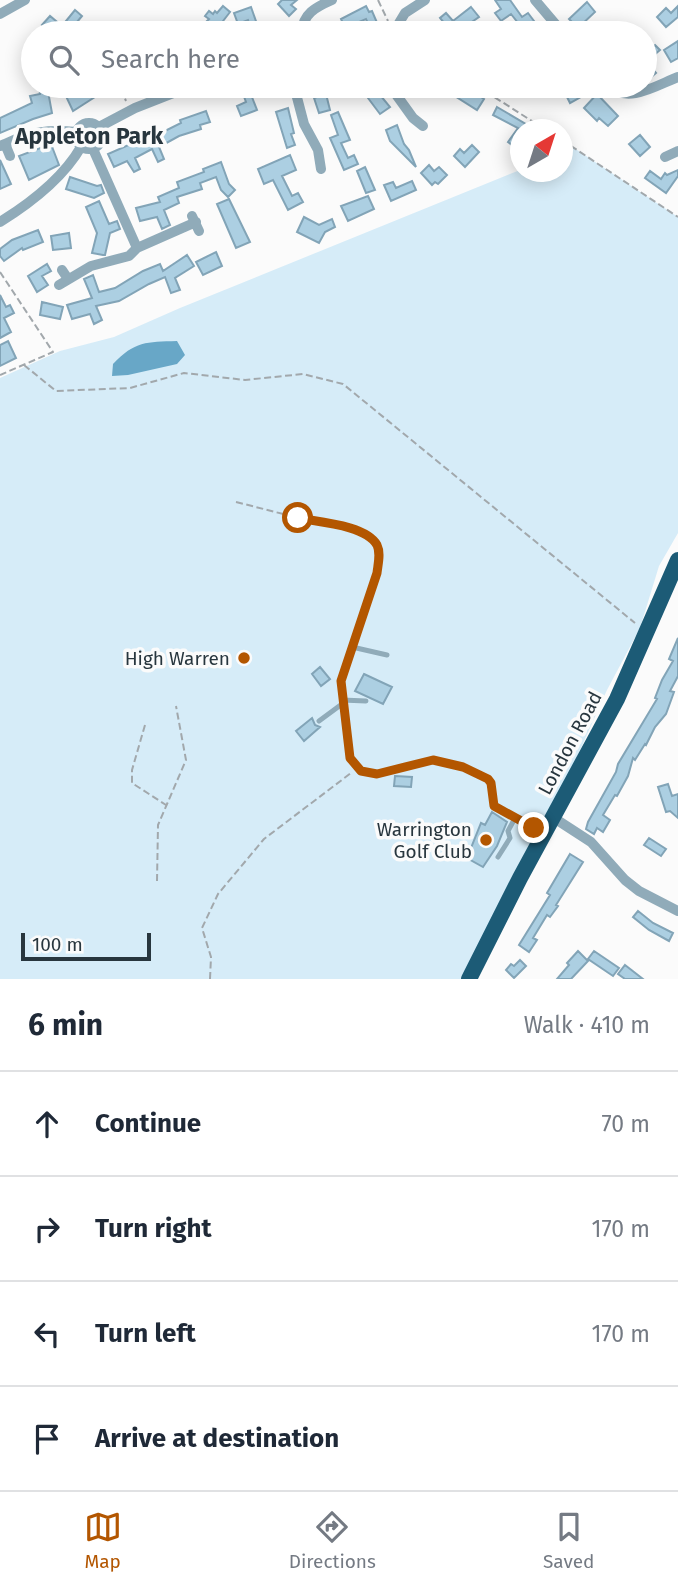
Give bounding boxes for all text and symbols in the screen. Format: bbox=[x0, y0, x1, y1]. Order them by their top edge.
search box bbox=[21, 21, 657, 98]
icon: search bbox=[45, 41, 83, 79]
text: Search here bbox=[101, 44, 240, 75]
north arrow bbox=[510, 119, 573, 182]
district label: Appleton Park bbox=[14, 122, 163, 150]
route start bbox=[282, 502, 313, 533]
place label: High Warren bbox=[125, 647, 230, 670]
marker: High Warren bbox=[236, 650, 252, 666]
street label: London Road bbox=[533, 687, 607, 799]
route end bbox=[518, 812, 549, 843]
place label: Warrington Golf Club bbox=[377, 818, 472, 863]
marker: Warrington Golf Club bbox=[478, 832, 494, 848]
scale bar bbox=[21, 930, 150, 962]
text: 100 m bbox=[32, 933, 83, 956]
text: 6 min bbox=[28, 1007, 103, 1043]
text: Walk · 410 m bbox=[524, 1011, 650, 1039]
icon: ahead bbox=[28, 1105, 66, 1143]
text: Continue bbox=[95, 1108, 201, 1139]
text: 70 m bbox=[601, 1110, 650, 1138]
icon: right bbox=[28, 1210, 66, 1248]
text: Turn right bbox=[95, 1213, 212, 1244]
text: 170 m bbox=[591, 1215, 650, 1243]
icon: left bbox=[28, 1315, 66, 1353]
text: Turn left bbox=[95, 1318, 196, 1349]
text: 170 m bbox=[591, 1320, 650, 1348]
icon: arrive bbox=[28, 1420, 66, 1458]
text: Arrive at destination bbox=[95, 1423, 339, 1454]
tab: Map bbox=[84, 1508, 122, 1573]
tab: Directions bbox=[289, 1508, 376, 1573]
tab: Saved bbox=[543, 1508, 594, 1573]

